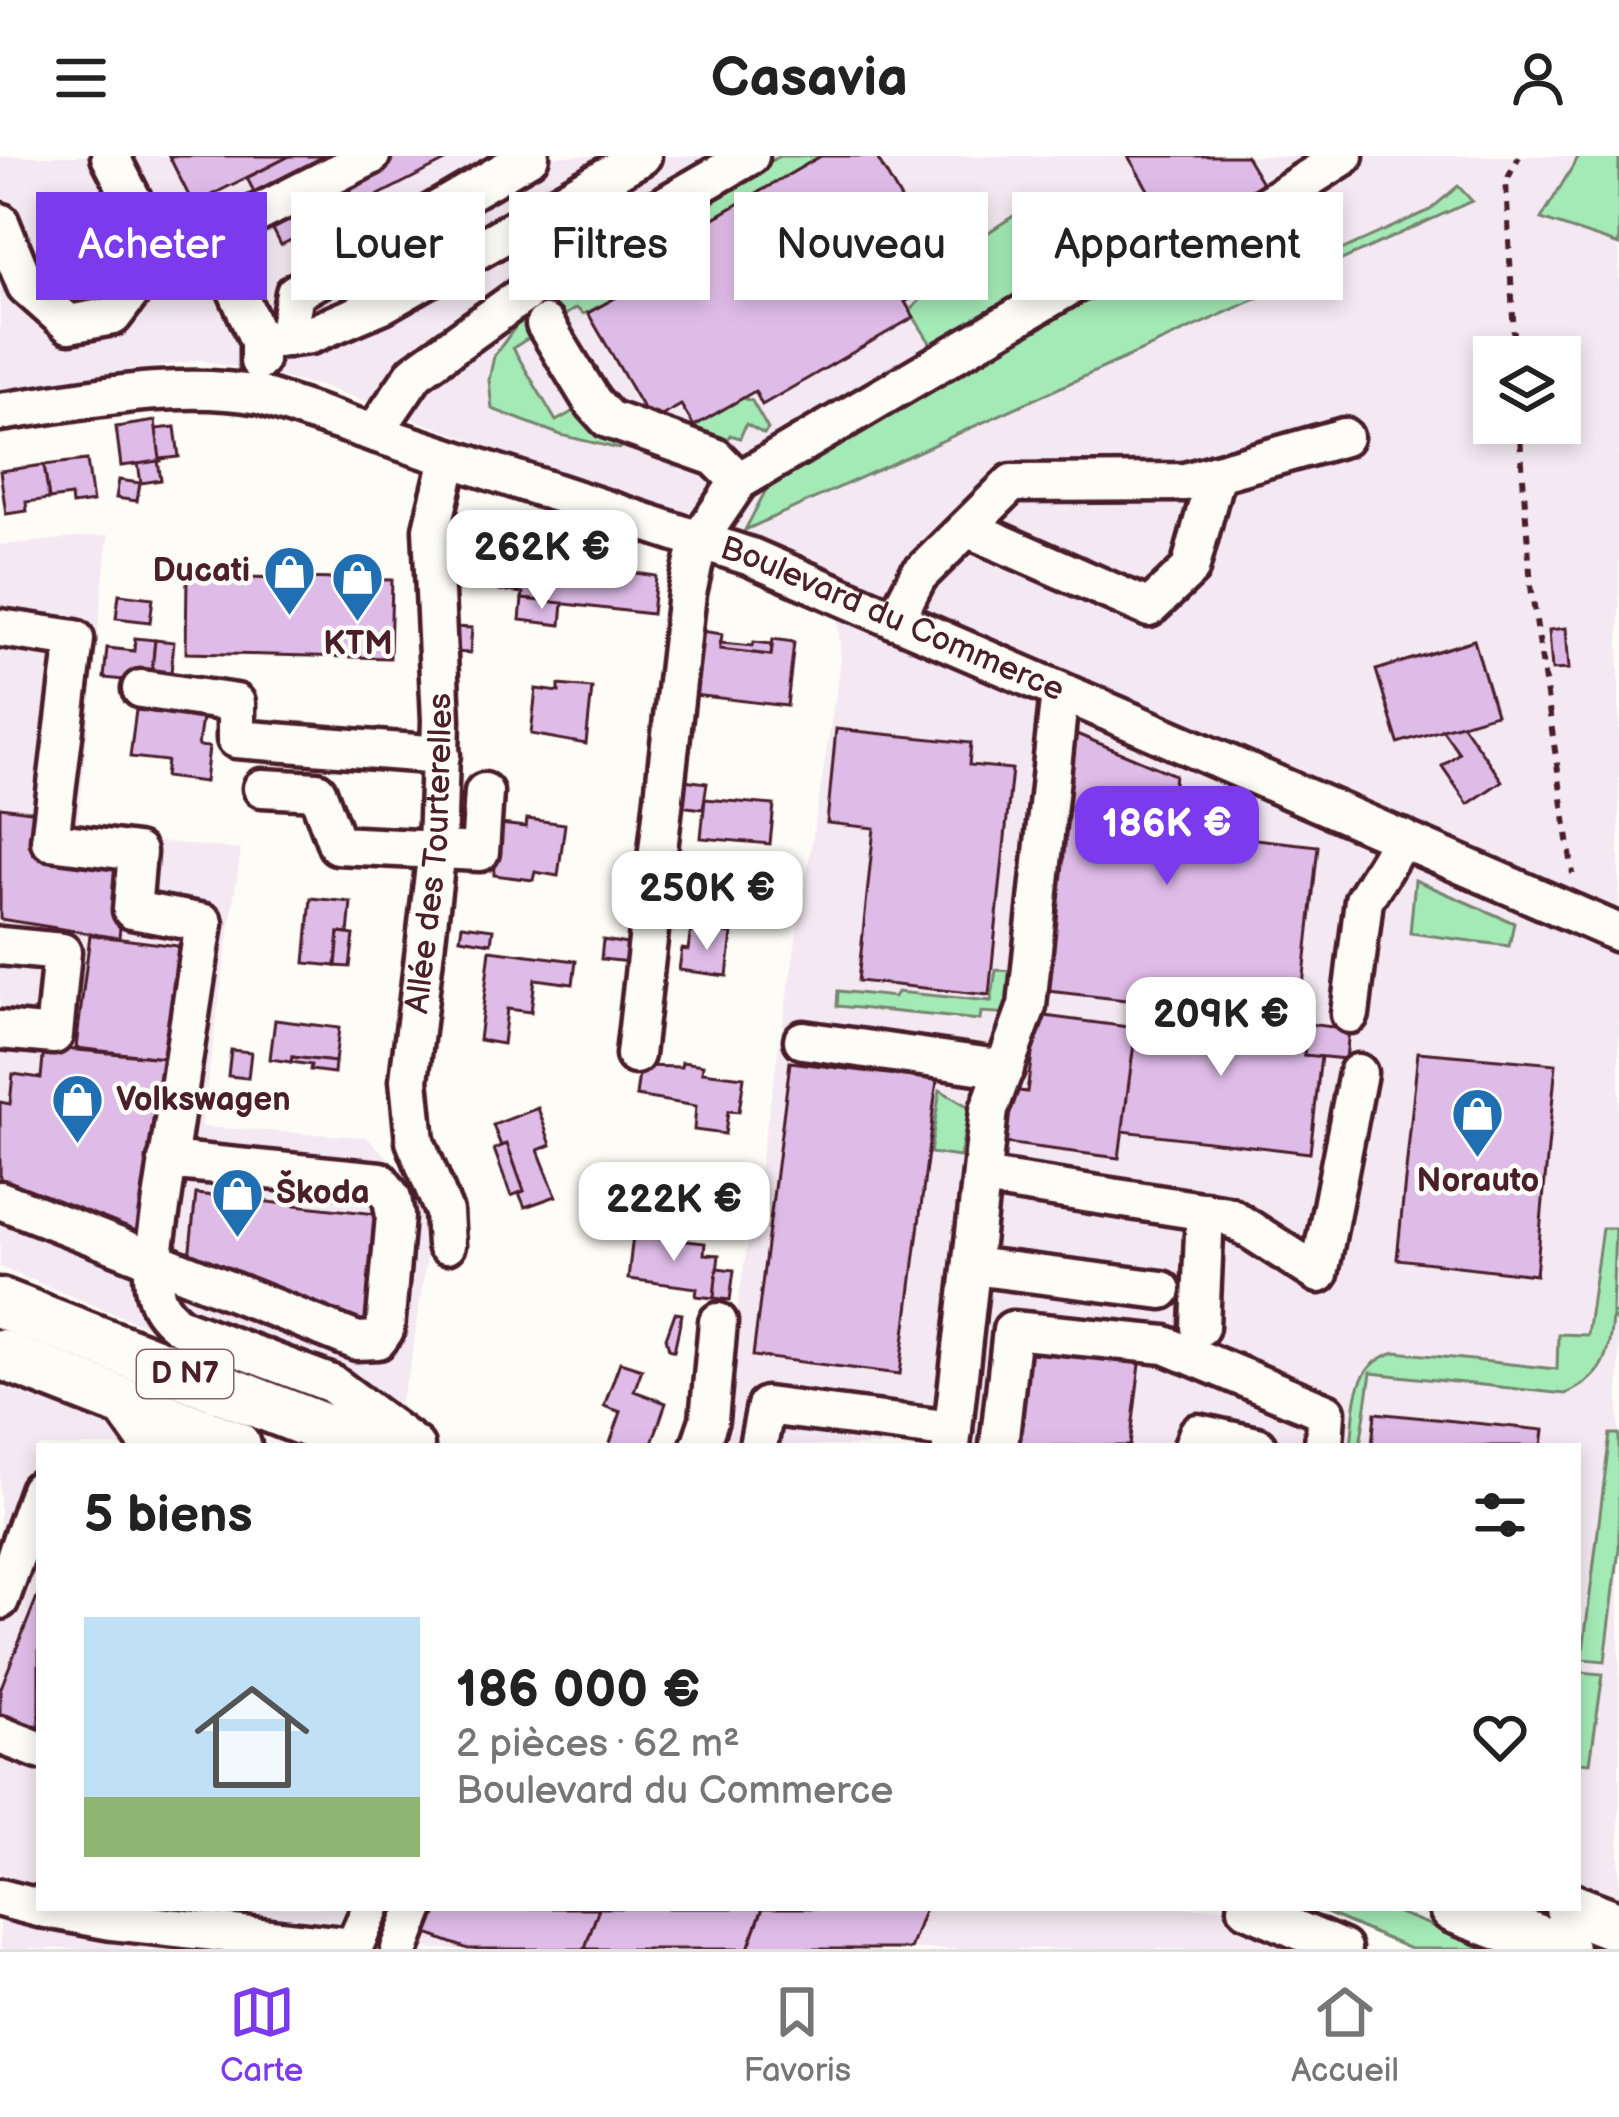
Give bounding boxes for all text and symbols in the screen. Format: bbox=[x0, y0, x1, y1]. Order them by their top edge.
icon: menu bbox=[48, 45, 114, 111]
icon: person bbox=[1505, 45, 1571, 111]
text: Casavia bbox=[711, 46, 908, 111]
chip: Acheter bbox=[36, 192, 267, 300]
chip: Louer bbox=[291, 192, 485, 300]
chip: Filtres bbox=[509, 192, 710, 300]
chip: Nouveau bbox=[734, 192, 988, 300]
chip: Appartement bbox=[1012, 192, 1343, 300]
map controls bbox=[1473, 336, 1581, 444]
button: layers bbox=[1473, 336, 1581, 444]
pin: 262K € bbox=[444, 510, 640, 612]
text: 262K € bbox=[474, 525, 610, 572]
street label: Boulevard du Commerce bbox=[715, 528, 1070, 710]
shop icon: Ducati bbox=[261, 543, 317, 617]
shop icon: KTM bbox=[330, 549, 386, 623]
place label: Ducati bbox=[152, 551, 250, 591]
place label: KTM bbox=[323, 624, 393, 664]
street label: Allée des Tourterelles bbox=[397, 692, 461, 1016]
pin: 186K € bbox=[1069, 786, 1265, 888]
text: 186K € bbox=[1102, 801, 1232, 848]
pin: 250K € bbox=[609, 851, 805, 953]
text: 250K € bbox=[639, 866, 775, 913]
pin: 209K € bbox=[1123, 977, 1319, 1079]
text: 209K € bbox=[1153, 992, 1289, 1039]
shop icon: Volkswagen bbox=[49, 1072, 105, 1146]
place label: Volkswagen bbox=[116, 1080, 291, 1120]
shop icon: Norauto bbox=[1450, 1086, 1506, 1160]
place label: Norauto bbox=[1417, 1161, 1539, 1201]
pin: 222K € bbox=[576, 1162, 772, 1264]
shop icon: Škoda bbox=[209, 1165, 265, 1239]
place label: Škoda bbox=[276, 1170, 370, 1213]
text: 222K € bbox=[606, 1177, 742, 1224]
road number: D N7 bbox=[137, 1350, 233, 1398]
icon: filters bbox=[1467, 1482, 1533, 1548]
text: 5 biens bbox=[84, 1485, 253, 1546]
text: 186 000 € bbox=[456, 1660, 700, 1721]
icon: home bbox=[180, 1665, 324, 1809]
icon: heart bbox=[1467, 1704, 1533, 1770]
text: 2 pièces · 62 m² bbox=[456, 1721, 740, 1768]
text: Boulevard du Commerce bbox=[456, 1768, 893, 1815]
tab: Carte bbox=[220, 1979, 303, 2091]
tab: Favoris bbox=[743, 1979, 851, 2091]
tab: Accueil bbox=[1291, 1979, 1399, 2091]

